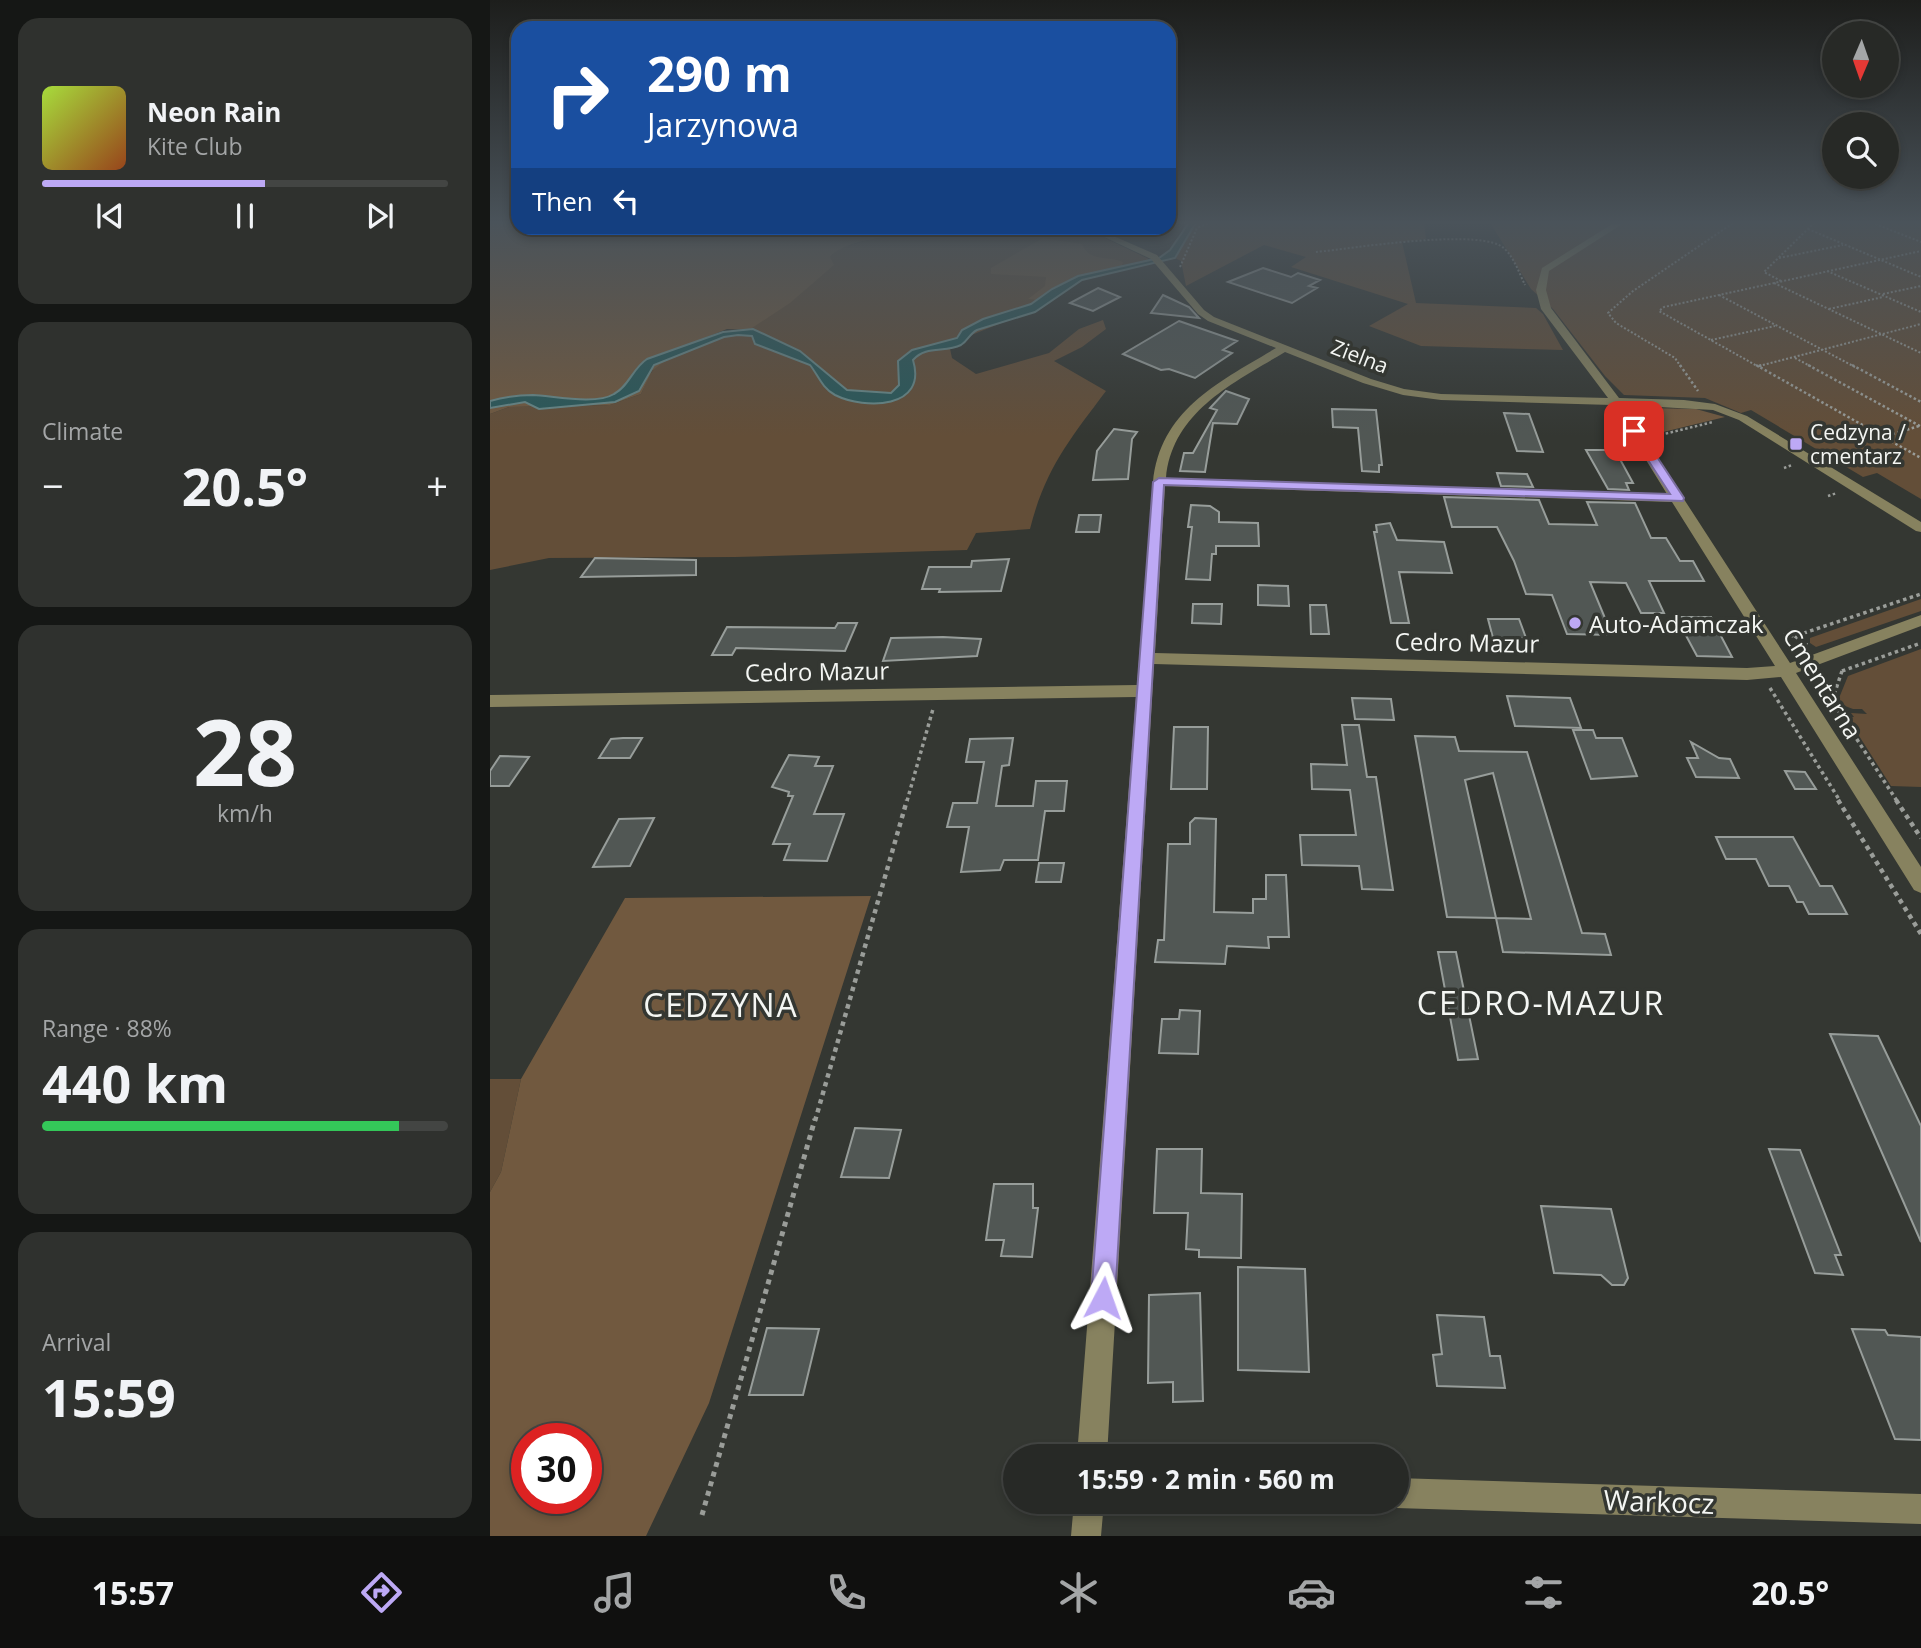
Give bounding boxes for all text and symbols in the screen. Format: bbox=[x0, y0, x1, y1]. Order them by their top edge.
north arrow bbox=[1822, 21, 1899, 98]
map controls bbox=[1822, 21, 1899, 189]
text: 290 m bbox=[647, 40, 792, 106]
icon: right bbox=[532, 49, 623, 140]
text: Neon Rain bbox=[147, 94, 281, 130]
text: Jarzynowa bbox=[647, 103, 799, 146]
button: search bbox=[1822, 112, 1899, 189]
text: Kite Club bbox=[147, 130, 242, 162]
icon: left bbox=[607, 182, 645, 220]
text: Then bbox=[532, 183, 593, 219]
icon: previous bbox=[91, 197, 129, 235]
icon: pause bbox=[226, 197, 264, 235]
icon: next bbox=[361, 197, 399, 235]
street label: Zielna bbox=[1327, 332, 1393, 380]
pin bbox=[1604, 401, 1664, 461]
icon: arrive bbox=[1615, 412, 1653, 450]
text: Climate bbox=[42, 415, 123, 447]
place label: Cedzyna / cmentarz bbox=[1810, 418, 1906, 470]
marker: Cedzyna / cmentarz bbox=[1788, 436, 1804, 452]
text: 20.5° bbox=[182, 450, 308, 521]
text: − bbox=[42, 459, 64, 511]
text: + bbox=[426, 459, 448, 511]
place label: Auto-Adamczak bbox=[1589, 607, 1764, 640]
marker: Auto-Adamczak bbox=[1567, 615, 1583, 631]
street label: Cmentarna bbox=[1776, 621, 1870, 745]
street label: Cedro Mazur bbox=[1394, 624, 1540, 660]
street label: Cedro Mazur bbox=[744, 653, 890, 689]
text: 28 bbox=[193, 689, 297, 813]
text: km/h bbox=[217, 797, 273, 829]
district label: CEDRO-MAZUR bbox=[1417, 981, 1665, 1024]
district label: CEDZYNA bbox=[643, 983, 799, 1026]
text: Range · 88% bbox=[42, 1012, 172, 1044]
text: 440 km bbox=[42, 1047, 228, 1118]
position arrow bbox=[1066, 1261, 1140, 1335]
text: Arrival bbox=[42, 1326, 111, 1358]
text: 15:59 bbox=[42, 1361, 176, 1432]
speed limit sign: 30 bbox=[511, 1423, 602, 1514]
text: 15:59 · 2 min · 560 m bbox=[1077, 1461, 1335, 1497]
street label: Warkocz bbox=[1603, 1480, 1715, 1522]
icon: directions bbox=[357, 1568, 406, 1617]
icon: music bbox=[590, 1568, 639, 1617]
icon: phone bbox=[822, 1568, 871, 1617]
icon: climate bbox=[1054, 1568, 1103, 1617]
icon: car bbox=[1287, 1568, 1336, 1617]
icon: filters bbox=[1519, 1568, 1568, 1617]
text: 15:57 bbox=[92, 1571, 174, 1614]
text: 20.5° bbox=[1752, 1571, 1829, 1614]

